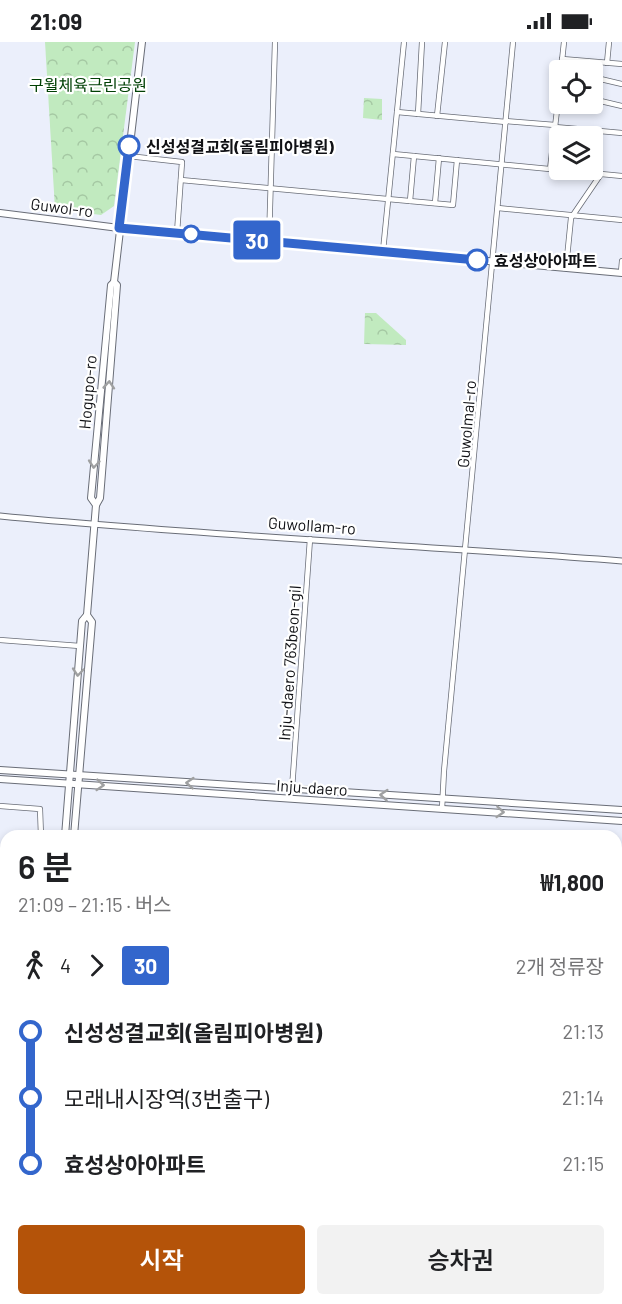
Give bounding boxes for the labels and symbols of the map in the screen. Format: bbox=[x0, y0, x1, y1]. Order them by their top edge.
park label: 구월체육근린공원 bbox=[29, 75, 147, 94]
marker: 신성성결교회(올림피아병원) bbox=[118, 135, 140, 157]
place label: 신성성결교회(올림피아병원) bbox=[146, 137, 334, 156]
street label: Guwol-ro bbox=[30, 194, 94, 220]
line badge: 30 bbox=[230, 220, 284, 260]
unlabelled marker bbox=[182, 225, 200, 243]
marker: 효성상아아파트 bbox=[466, 249, 488, 271]
place label: 효성상아아파트 bbox=[494, 251, 597, 270]
street label: Hogupo-ro bbox=[74, 354, 100, 430]
street label: Guwolmal-ro bbox=[453, 379, 479, 469]
one-way arrow bbox=[103, 380, 116, 389]
one-way arrow bbox=[88, 460, 101, 469]
street label: Guwollam-ro bbox=[268, 512, 356, 538]
street label: Inju-daero 763beon-gil bbox=[274, 585, 304, 741]
one-way arrow bbox=[72, 667, 85, 676]
street label: Inju-daero bbox=[276, 775, 348, 799]
one-way arrow bbox=[185, 776, 194, 789]
one-way arrow bbox=[96, 778, 105, 791]
one-way arrow bbox=[380, 789, 389, 802]
one-way arrow bbox=[496, 806, 505, 819]

